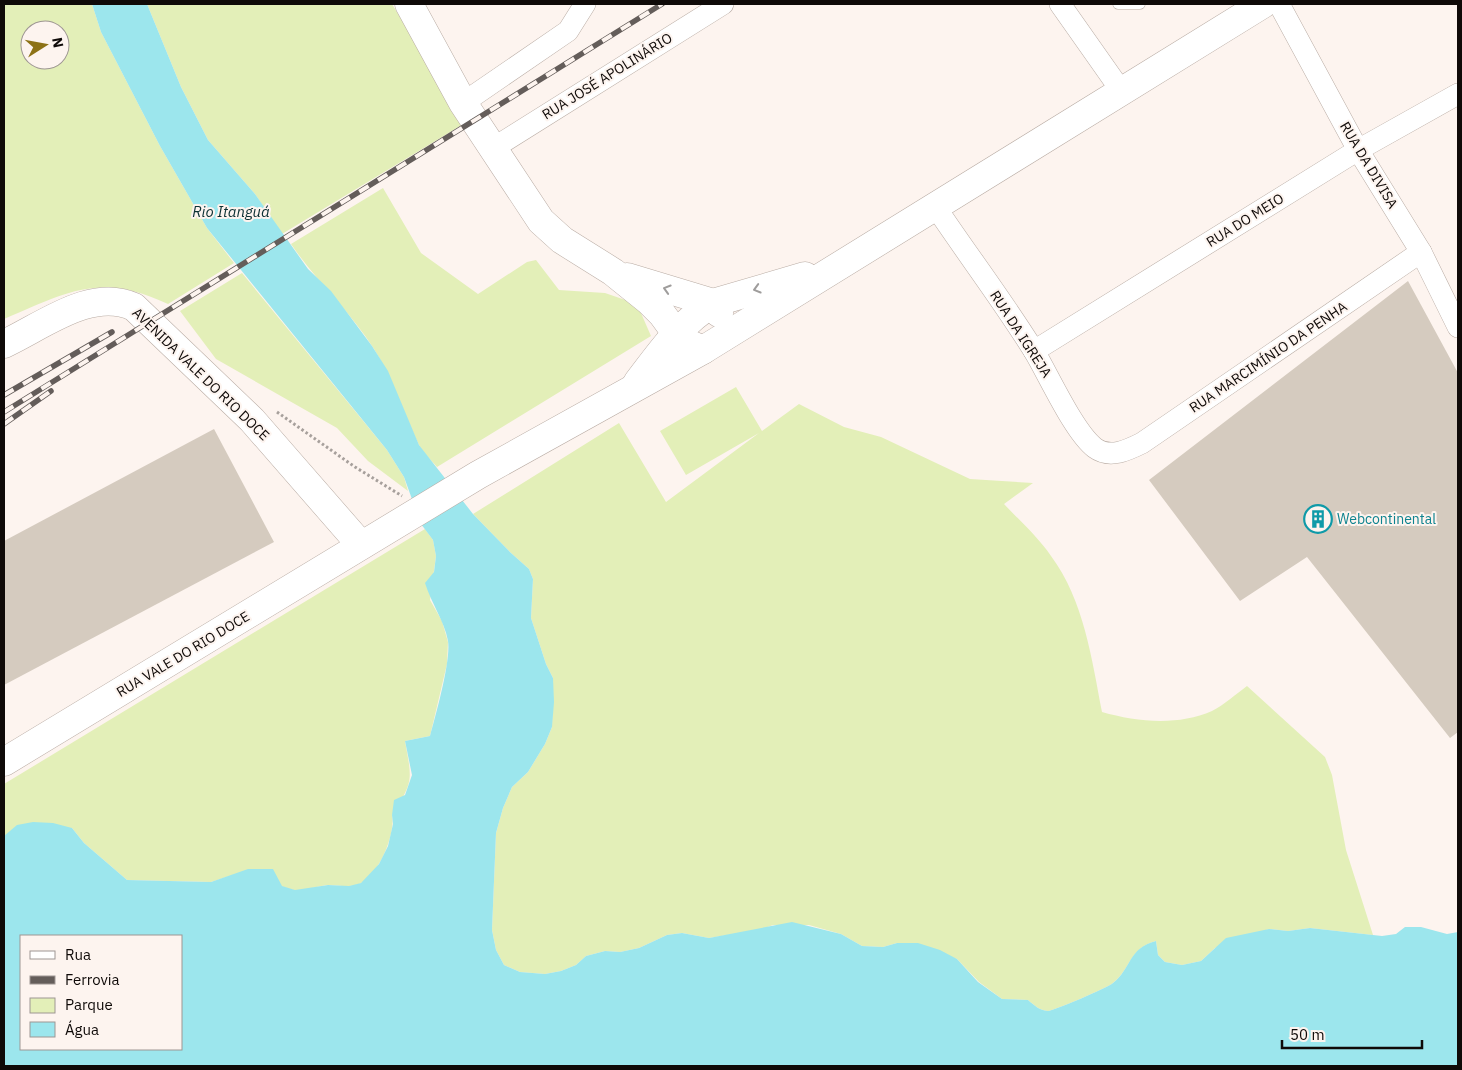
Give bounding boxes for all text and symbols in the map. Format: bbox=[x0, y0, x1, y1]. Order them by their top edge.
north arrow bbox=[20, 20, 70, 70]
street label: RUA JOSÉ APOLINÁRIO bbox=[538, 28, 676, 123]
text: N bbox=[48, 36, 68, 49]
street label: RUA DA DIVISA bbox=[1336, 118, 1402, 212]
street label: RUA DO MEIO bbox=[1203, 189, 1287, 251]
water label: Rio Itanguá bbox=[192, 202, 270, 221]
one-way arrow bbox=[753, 284, 761, 294]
one-way arrow bbox=[664, 285, 672, 295]
street label: RUA DA IGREJA bbox=[986, 287, 1056, 381]
street label: RUA MARCIMÍNIO DA PENHA bbox=[1185, 297, 1350, 417]
street label: AVENIDA VALE DO RIO DOCE bbox=[129, 304, 273, 444]
building icon: Webcontinental bbox=[1303, 504, 1333, 534]
place label: Webcontinental bbox=[1337, 510, 1436, 528]
street label: RUA VALE DO RIO DOCE bbox=[113, 607, 253, 701]
legend bbox=[20, 935, 182, 1050]
text: Rua bbox=[65, 945, 91, 964]
text: Ferrovia bbox=[65, 970, 120, 989]
text: Parque bbox=[65, 995, 113, 1014]
scale bar bbox=[1282, 1018, 1422, 1050]
text: Água bbox=[65, 1020, 99, 1039]
text: 50 m bbox=[1290, 1025, 1325, 1044]

